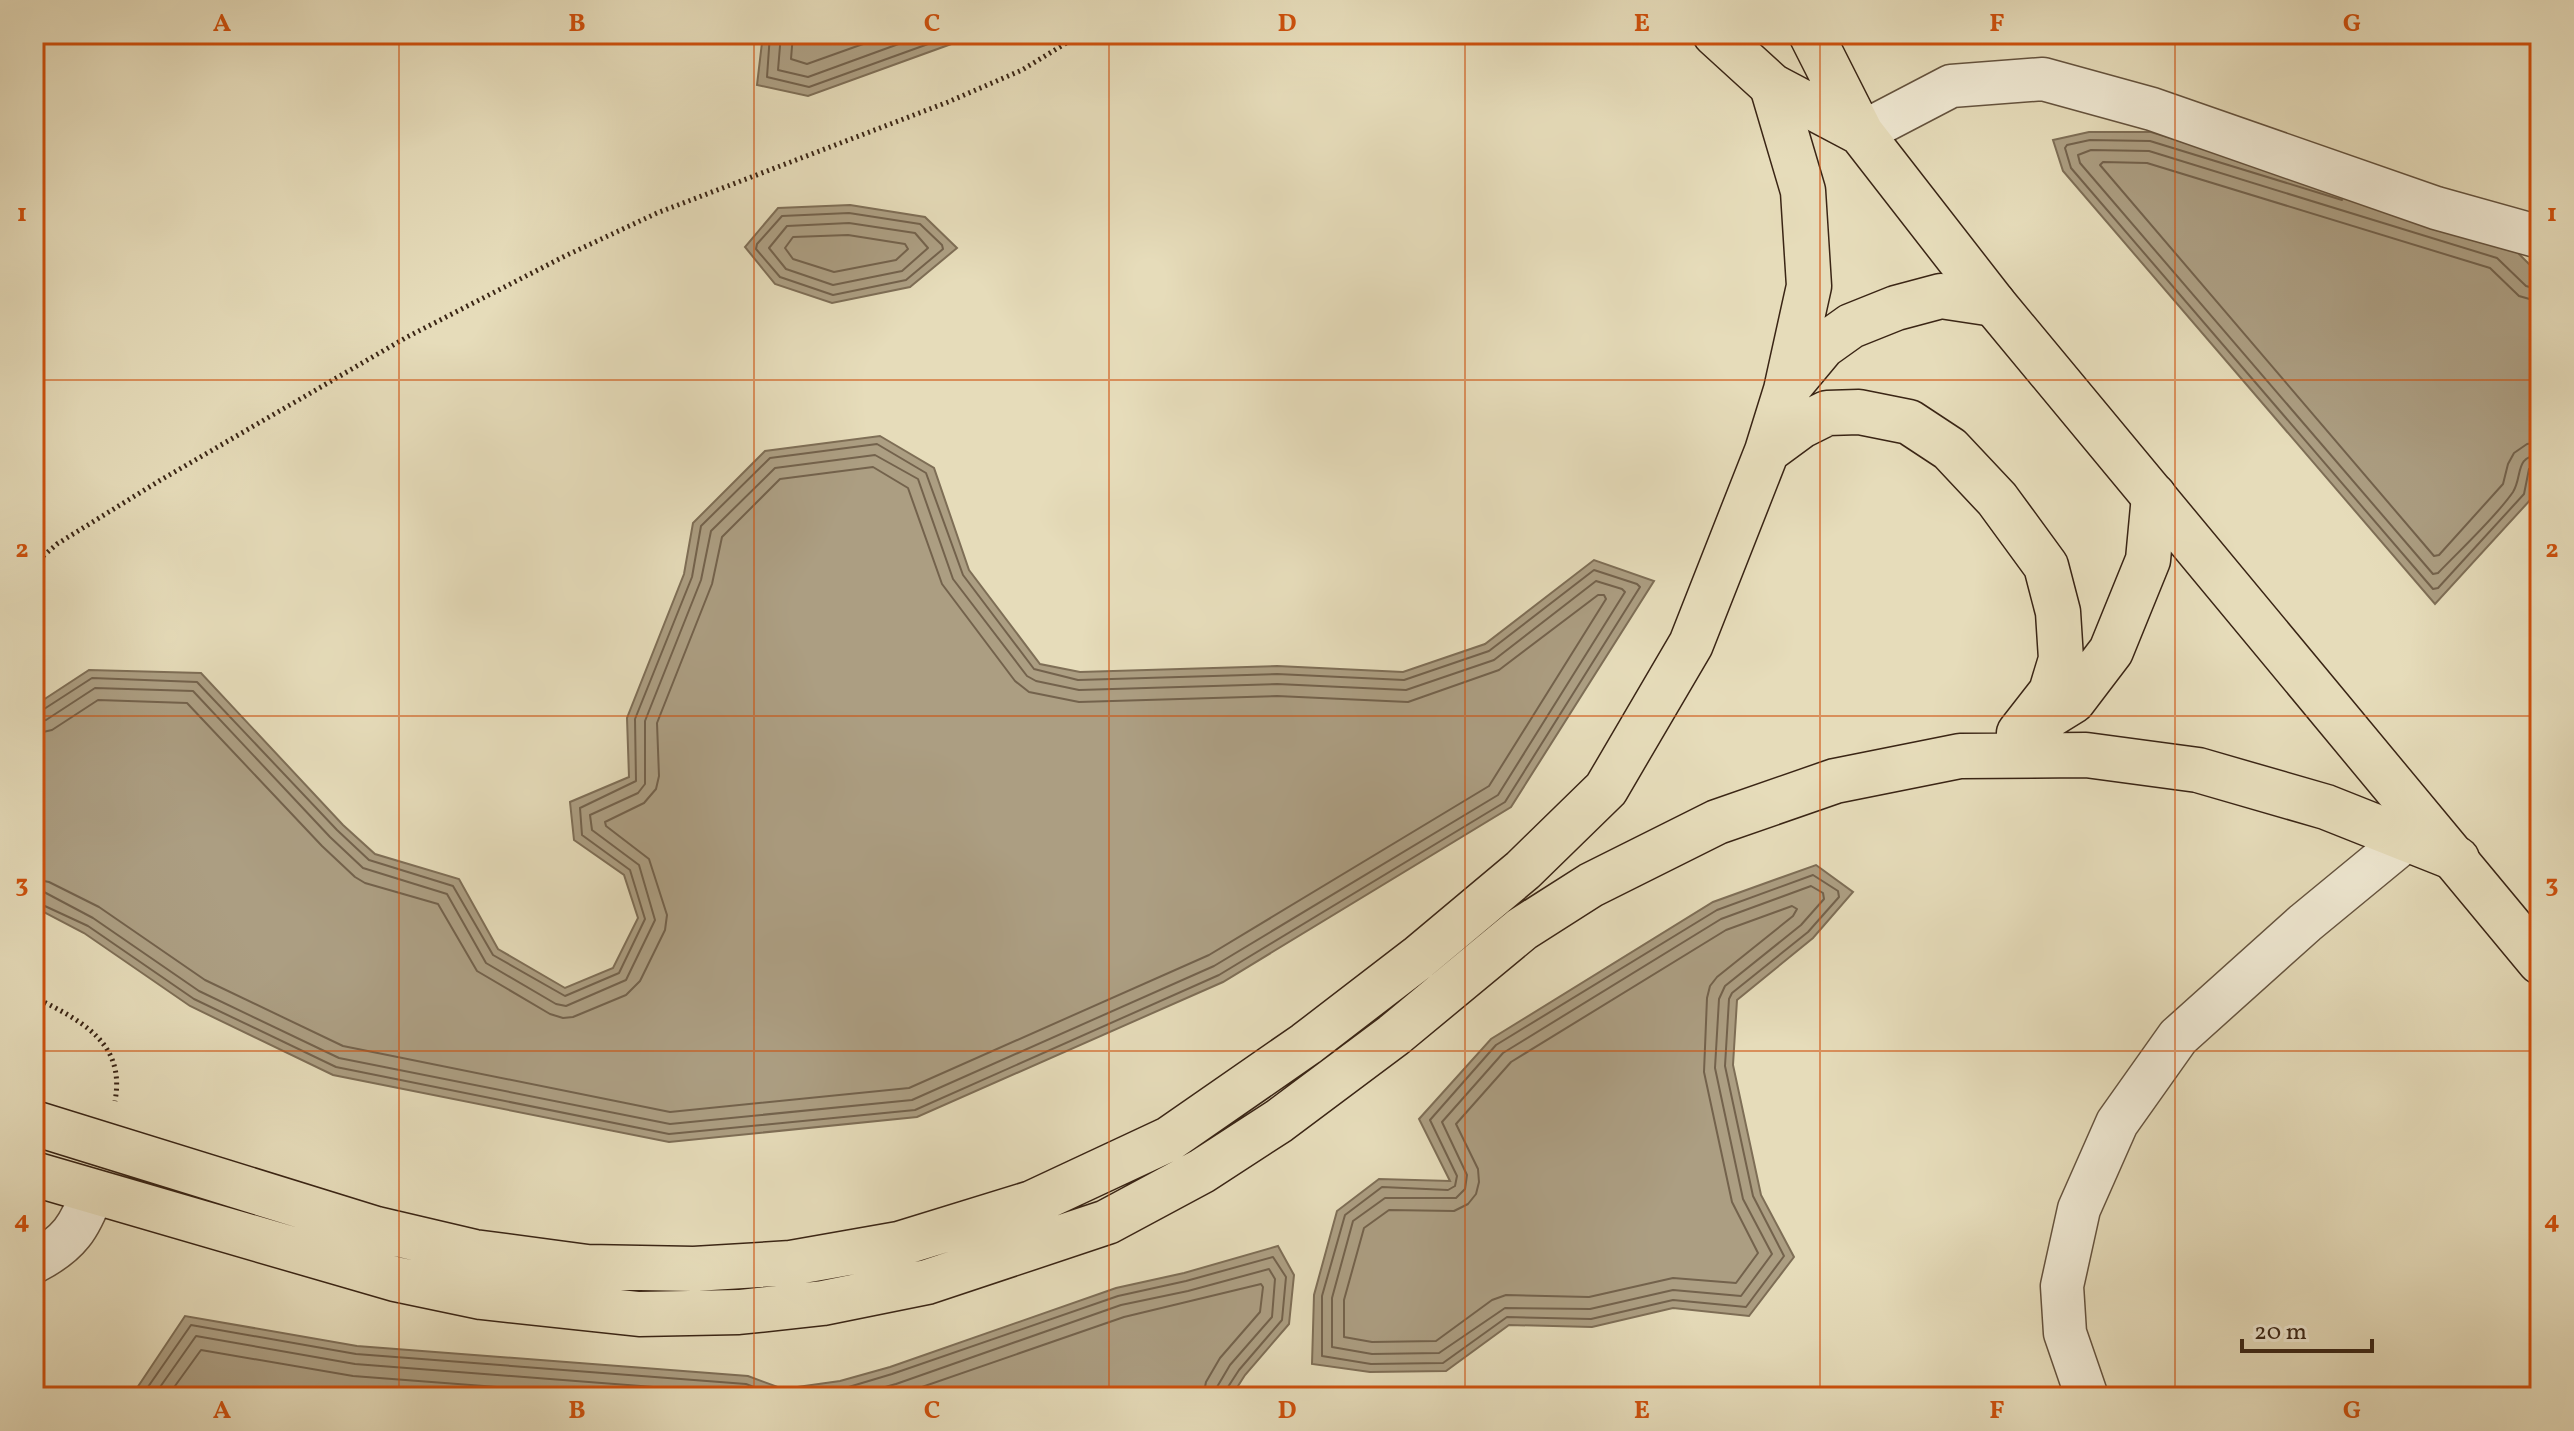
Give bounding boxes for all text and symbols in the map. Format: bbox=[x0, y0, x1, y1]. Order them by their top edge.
text: A bbox=[213, 6, 232, 42]
text: B bbox=[568, 6, 586, 42]
text: C bbox=[924, 6, 940, 42]
text: D bbox=[1277, 6, 1297, 42]
text: E bbox=[1634, 6, 1650, 42]
text: F bbox=[1989, 6, 2005, 42]
text: G bbox=[2343, 6, 2361, 42]
text: 1 bbox=[17, 196, 27, 232]
text: 1 bbox=[2547, 196, 2557, 232]
text: 2 bbox=[15, 532, 29, 568]
text: 2 bbox=[2545, 532, 2559, 568]
text: 3 bbox=[15, 867, 29, 903]
text: 3 bbox=[2545, 867, 2559, 903]
text: 4 bbox=[14, 1203, 30, 1239]
text: 4 bbox=[2544, 1203, 2560, 1239]
scale bar bbox=[2242, 1303, 2372, 1353]
text: 20 m bbox=[2254, 1316, 2307, 1350]
text: A bbox=[213, 1393, 232, 1429]
text: B bbox=[568, 1393, 586, 1429]
text: C bbox=[924, 1393, 940, 1429]
text: D bbox=[1277, 1393, 1297, 1429]
text: E bbox=[1634, 1393, 1650, 1429]
text: F bbox=[1989, 1393, 2005, 1429]
text: G bbox=[2343, 1393, 2361, 1429]

